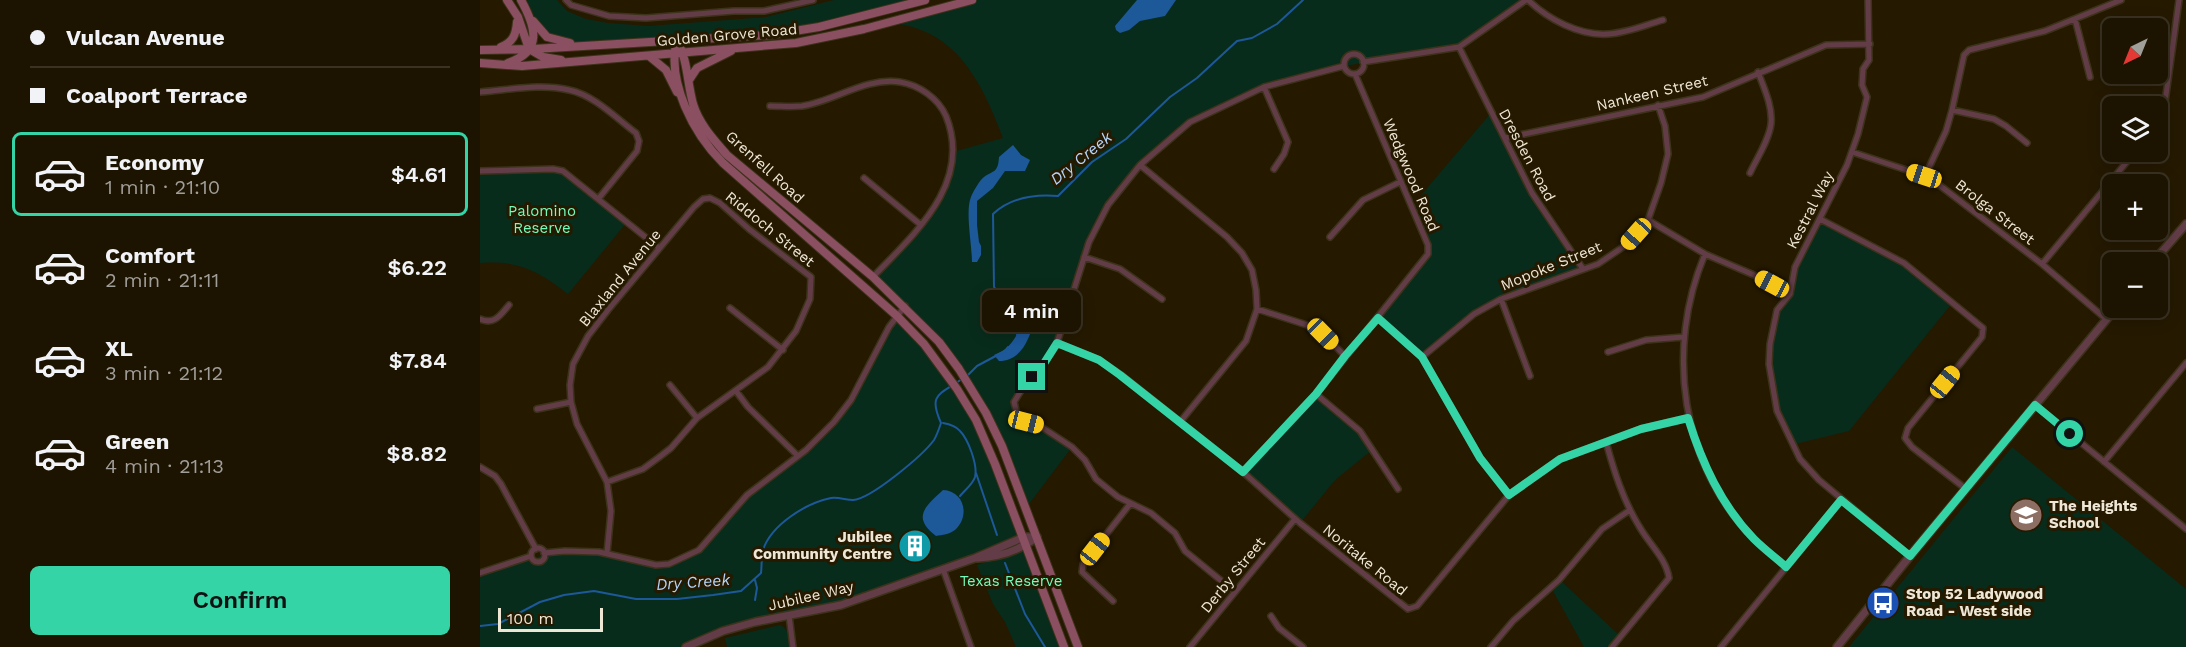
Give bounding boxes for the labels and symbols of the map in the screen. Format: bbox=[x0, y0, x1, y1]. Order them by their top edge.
north arrow bbox=[2102, 18, 2168, 84]
street label: Golden Grove Road bbox=[656, 20, 798, 50]
street label: Nankeen Street bbox=[1595, 71, 1710, 115]
street label: Dresden Road bbox=[1495, 106, 1559, 204]
street label: Wedgwood Road bbox=[1379, 116, 1443, 234]
water label: Dry Creek bbox=[1046, 126, 1117, 189]
street label: Grenfell Road bbox=[722, 127, 808, 207]
car bbox=[1904, 162, 1944, 190]
street label: Kestral Way bbox=[1783, 168, 1837, 252]
street label: Brolga Street bbox=[1952, 175, 2039, 249]
street label: Riddoch Street bbox=[722, 188, 819, 271]
park label: Palomino Reserve bbox=[508, 202, 576, 237]
car bbox=[1617, 215, 1655, 253]
street label: Blaxland Avenue bbox=[575, 226, 665, 330]
street label: Mopoke Street bbox=[1498, 237, 1605, 294]
car bbox=[1752, 268, 1792, 300]
callout: 4 min bbox=[982, 290, 1082, 332]
car bbox=[1304, 315, 1342, 353]
car bbox=[1927, 362, 1963, 402]
route end bbox=[1018, 363, 1045, 390]
car bbox=[1006, 409, 1046, 435]
route start bbox=[2056, 420, 2083, 447]
school or university icon: The Heights School bbox=[2008, 497, 2044, 533]
place label: The Heights School bbox=[2049, 497, 2137, 532]
street label: Noritake Road bbox=[1319, 520, 1411, 600]
place label: Jubilee Community Centre bbox=[753, 528, 892, 563]
building icon: Jubilee Community Centre bbox=[897, 528, 933, 564]
car bbox=[1077, 529, 1113, 569]
street label: Derby Street bbox=[1197, 533, 1270, 617]
water label: Dry Creek bbox=[655, 570, 732, 594]
park label: Texas Reserve bbox=[960, 572, 1062, 590]
street label: Jubilee Way bbox=[766, 577, 856, 615]
bus stop icon: Stop 52 Ladywood Road - West side bbox=[1865, 585, 1901, 621]
place label: Stop 52 Ladywood Road - West side bbox=[1906, 585, 2043, 620]
scale bar bbox=[498, 605, 603, 632]

